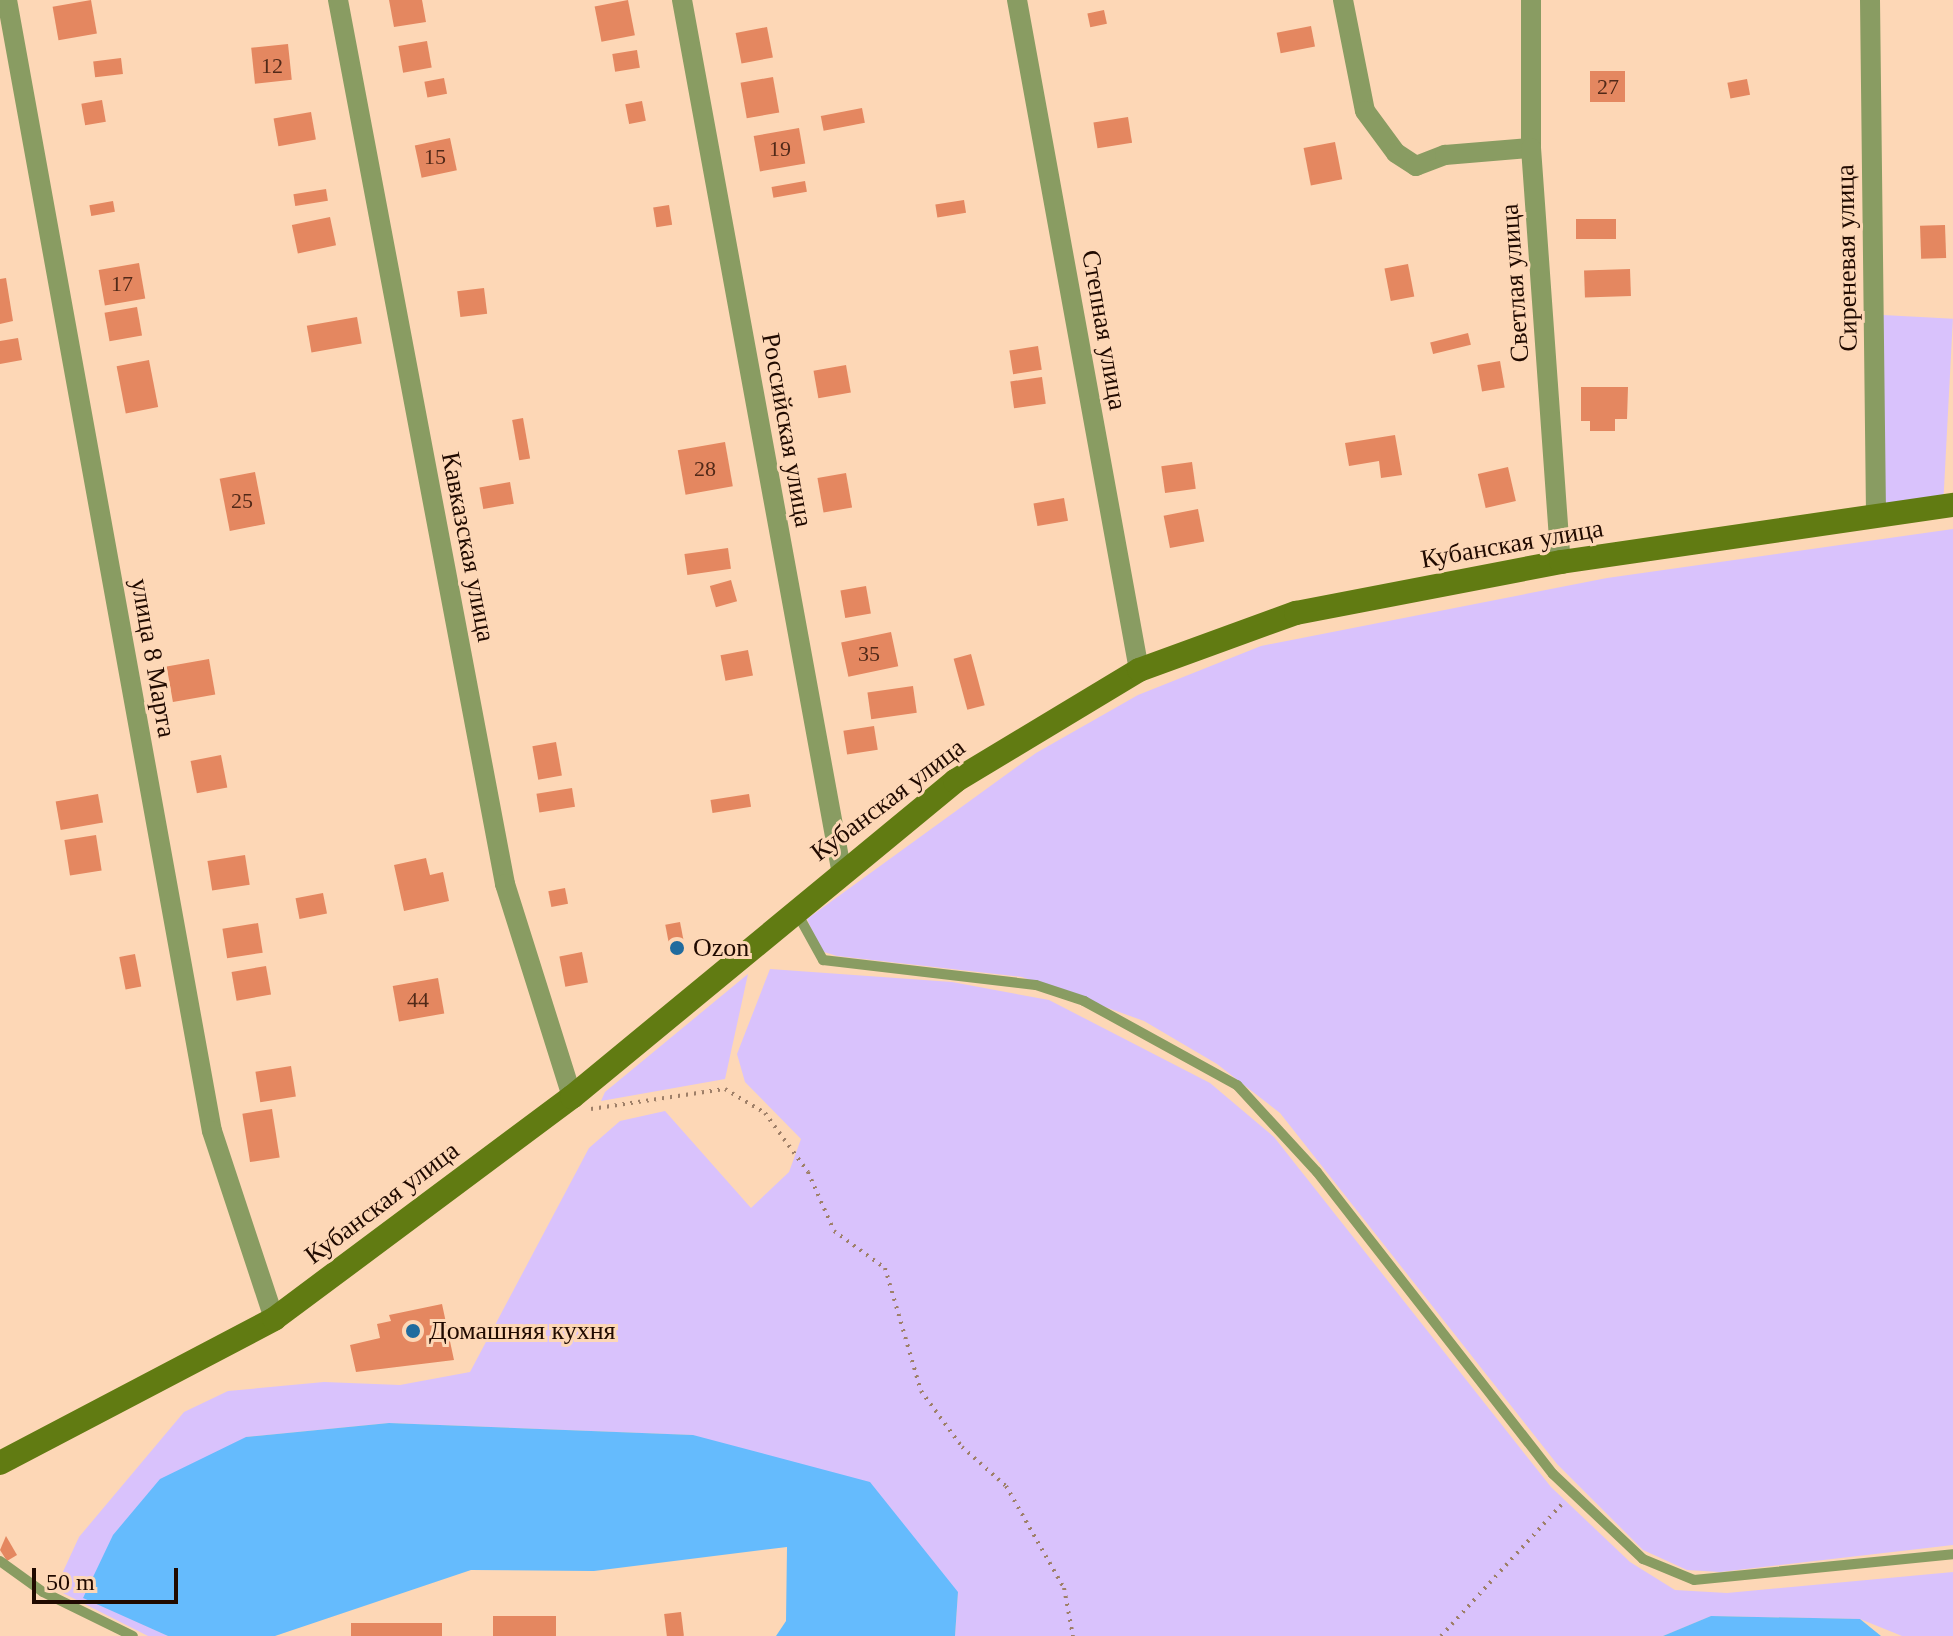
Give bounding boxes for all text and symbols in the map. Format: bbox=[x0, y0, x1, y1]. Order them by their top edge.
house number: 12 bbox=[261, 53, 283, 79]
house number: 27 bbox=[1597, 74, 1619, 100]
house number: 19 bbox=[769, 136, 791, 162]
house number: 15 bbox=[424, 144, 446, 170]
street label: Сиреневая улица bbox=[1830, 164, 1864, 352]
street label: Светлая улица bbox=[1494, 203, 1536, 363]
street label: Степная улица bbox=[1075, 248, 1133, 412]
house number: 17 bbox=[111, 271, 133, 297]
street label: Российская улица bbox=[755, 331, 819, 529]
street label: Кавказская улица bbox=[434, 449, 502, 645]
house number: 28 bbox=[694, 456, 716, 482]
house number: 25 bbox=[231, 488, 253, 514]
street label: Кубанская улица bbox=[1418, 513, 1606, 575]
street label: улица 8 Марта bbox=[124, 576, 182, 740]
house number: 35 bbox=[858, 641, 880, 667]
street label: Кубанская улица bbox=[805, 732, 971, 868]
place label: Ozon bbox=[693, 932, 749, 964]
marker: Ozon bbox=[668, 939, 686, 957]
house number: 44 bbox=[407, 987, 429, 1013]
street label: Кубанская улица bbox=[299, 1135, 465, 1271]
place label: Домашняя кухня bbox=[429, 1315, 616, 1347]
marker: Домашняя кухня bbox=[404, 1322, 422, 1340]
scale bar bbox=[36, 1552, 182, 1602]
text: 50 m bbox=[46, 1569, 95, 1595]

